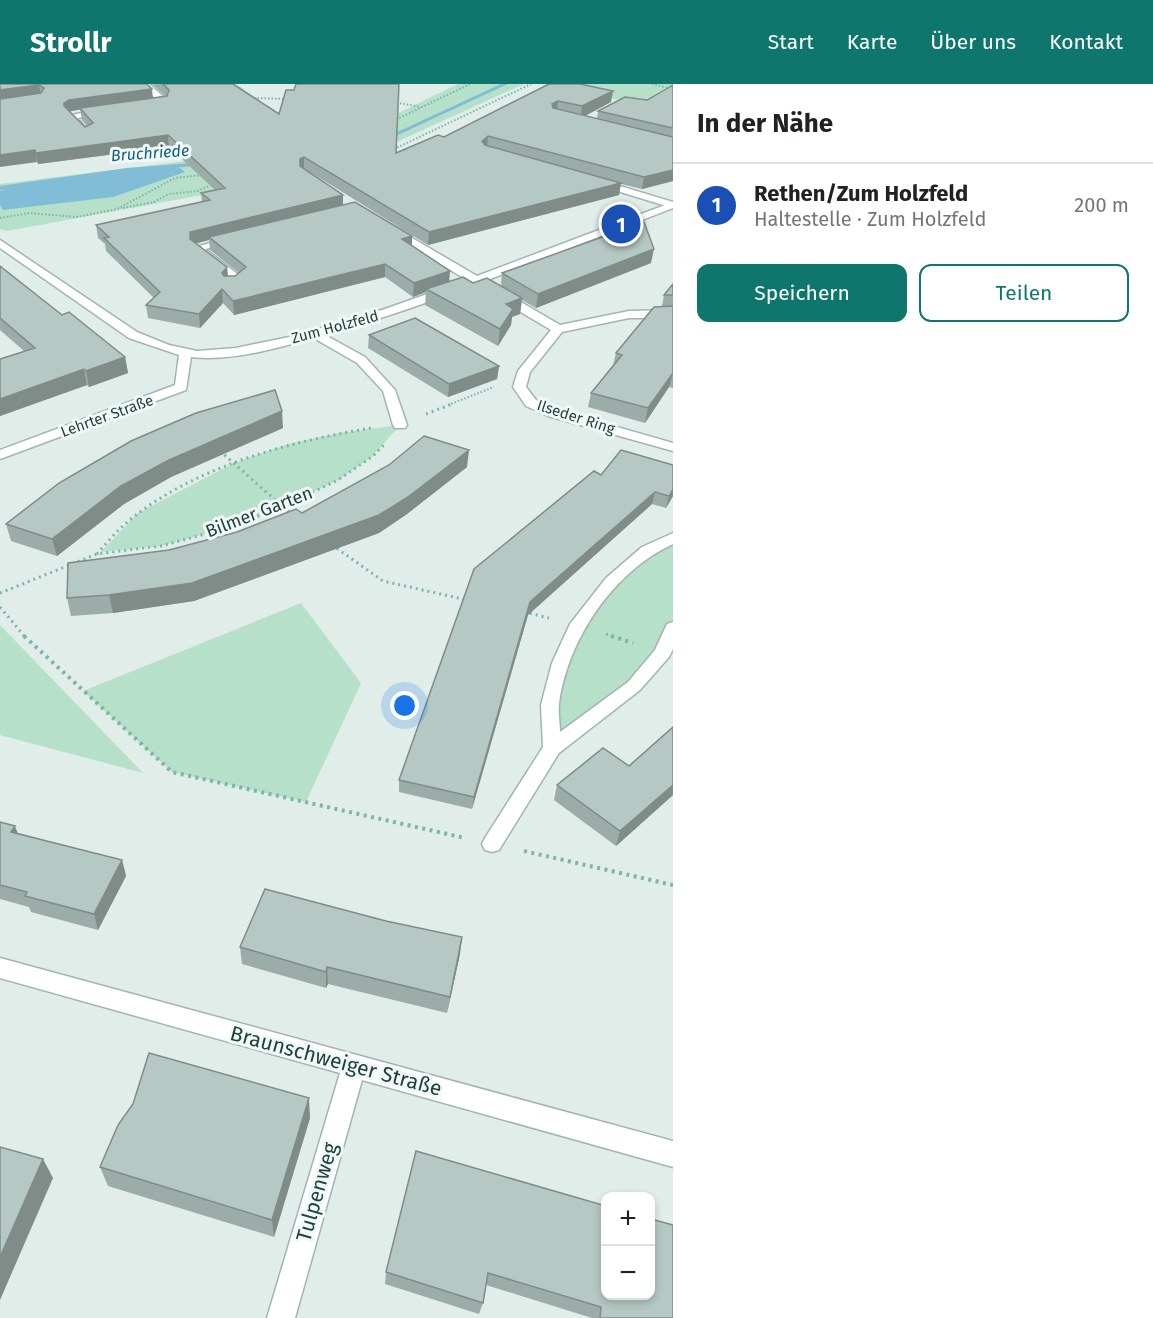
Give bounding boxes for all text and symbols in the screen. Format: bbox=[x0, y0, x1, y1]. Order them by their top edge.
text: Strollr bbox=[30, 26, 111, 59]
text: Start bbox=[768, 29, 814, 55]
text: Karte bbox=[847, 29, 897, 55]
text: Über uns bbox=[930, 29, 1016, 55]
text: Kontakt bbox=[1049, 29, 1123, 55]
text: In der Nähe bbox=[697, 108, 833, 139]
water label: Bruchriede bbox=[110, 141, 190, 165]
text: Rethen/Zum Holzfeld bbox=[754, 180, 968, 207]
text: 1 bbox=[712, 193, 721, 217]
text: 200 m bbox=[1074, 193, 1129, 217]
pin: 1 bbox=[602, 202, 640, 246]
text: Haltestelle · Zum Holzfeld bbox=[754, 207, 986, 231]
button: Speichern bbox=[697, 264, 907, 322]
button: Teilen bbox=[919, 264, 1129, 322]
street label: Zum Holzfeld bbox=[289, 307, 381, 347]
street label: Lehrter Straße bbox=[58, 391, 156, 441]
street label: Ilseder Ring bbox=[535, 396, 617, 438]
street label: Bilmer Garten bbox=[202, 481, 316, 543]
your location bbox=[390, 691, 419, 720]
street label: Braunschweiger Straße bbox=[227, 1020, 445, 1102]
street label: Tulpenweg bbox=[290, 1139, 344, 1245]
map controls bbox=[601, 1192, 655, 1300]
button: + bbox=[601, 1192, 655, 1246]
button: − bbox=[601, 1246, 655, 1300]

